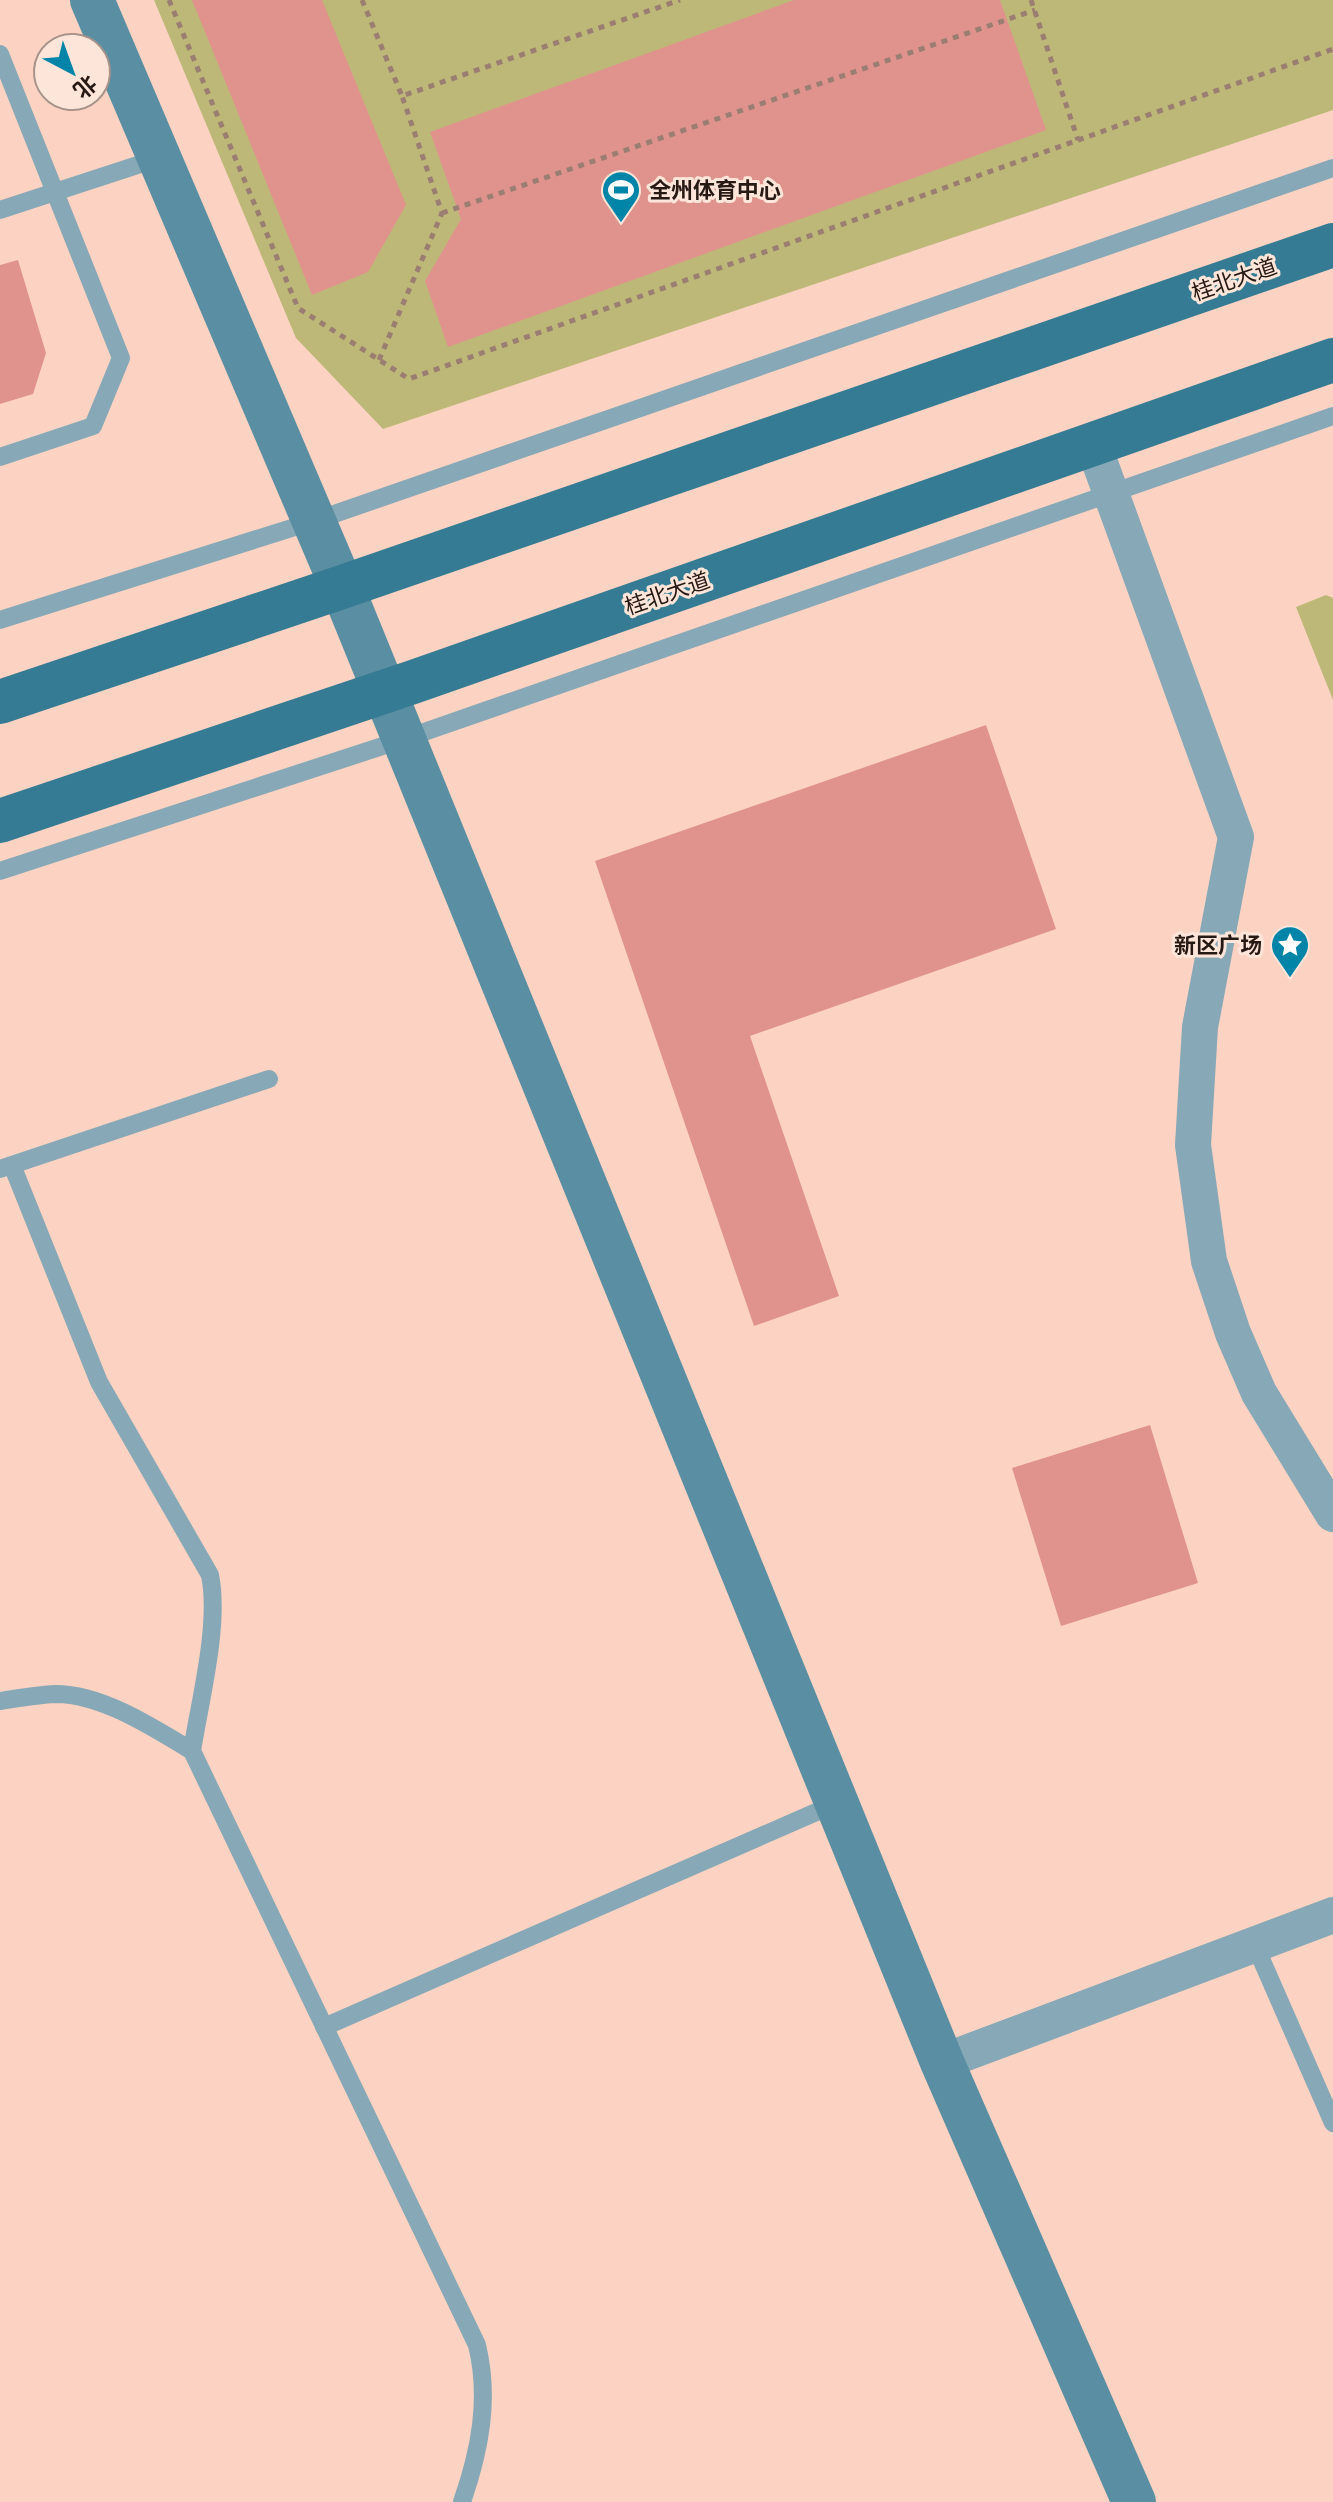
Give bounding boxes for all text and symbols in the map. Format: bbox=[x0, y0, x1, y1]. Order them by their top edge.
north arrow bbox=[32, 32, 112, 112]
text: 北 bbox=[68, 69, 102, 104]
sports icon: 全州体育中心 bbox=[600, 169, 642, 224]
place label: 全州体育中心 bbox=[649, 177, 781, 204]
street label: 桂北大道 bbox=[1188, 252, 1280, 307]
street label: 桂北大道 bbox=[621, 566, 713, 621]
place icon: 新区广场 bbox=[1269, 924, 1311, 979]
place label: 新区广场 bbox=[1174, 932, 1262, 959]

